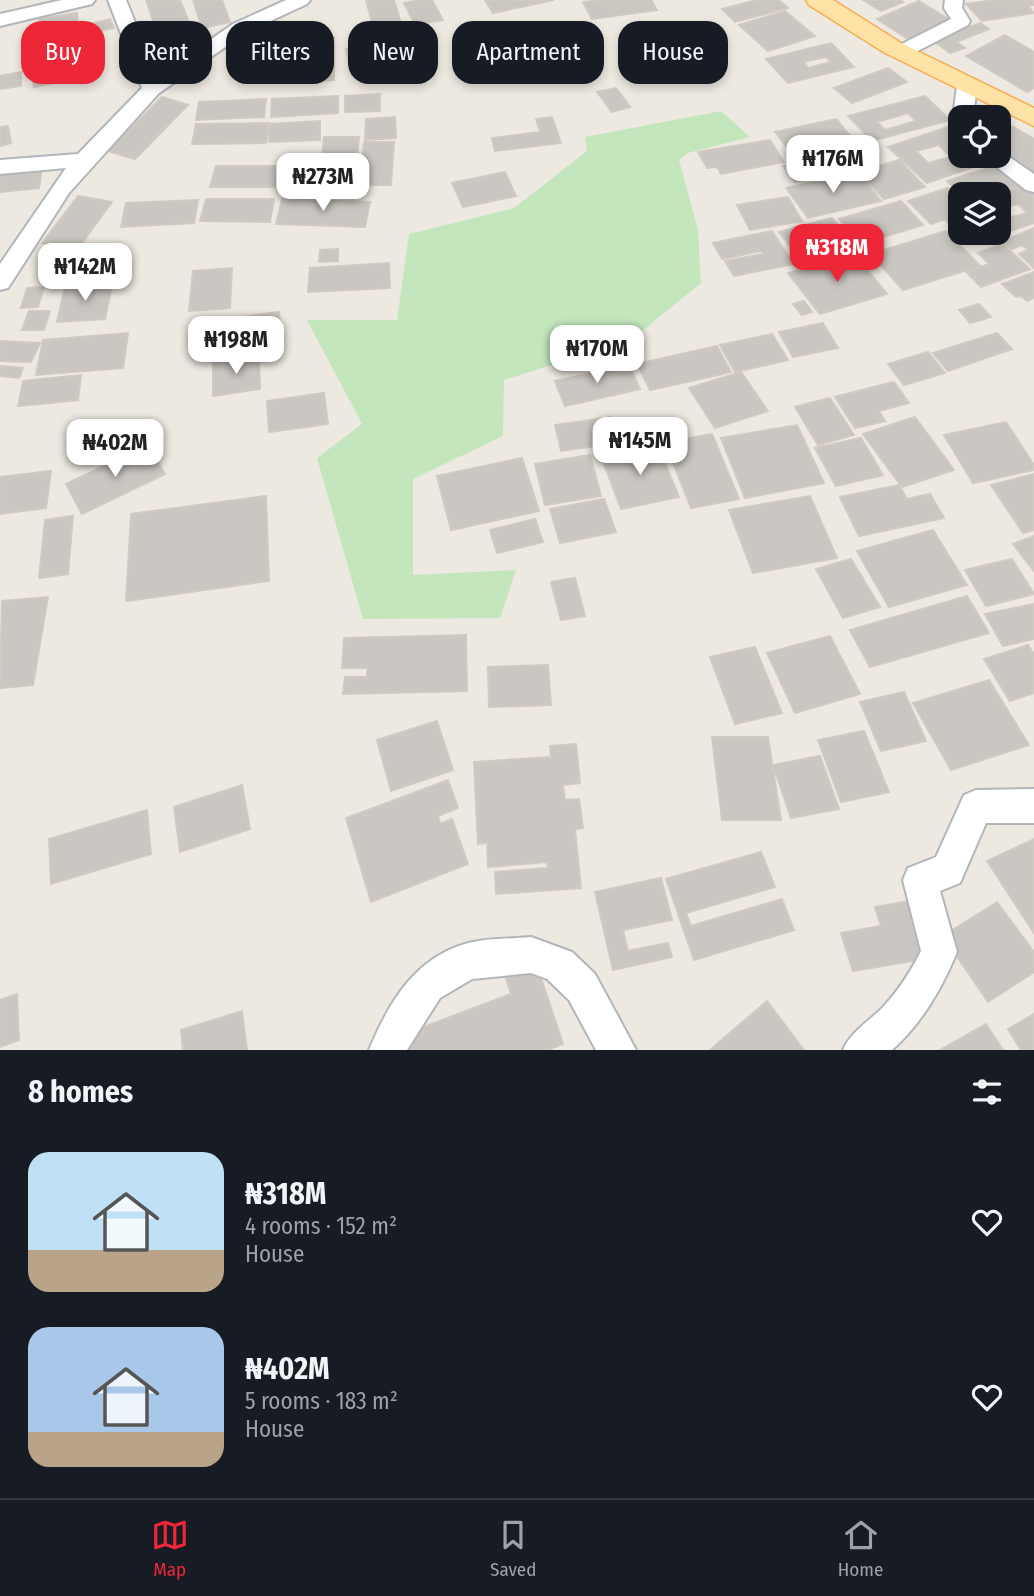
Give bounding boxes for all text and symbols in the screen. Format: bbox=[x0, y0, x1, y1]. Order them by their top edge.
chip: Buy bbox=[21, 21, 105, 84]
chip: Rent bbox=[119, 21, 212, 84]
chip: Filters bbox=[226, 21, 334, 84]
chip: New bbox=[348, 21, 438, 84]
chip: Apartment bbox=[452, 21, 604, 84]
chip: House bbox=[618, 21, 728, 84]
map controls bbox=[948, 105, 1011, 245]
button: locate bbox=[948, 105, 1011, 168]
pin: ₦176M bbox=[784, 136, 882, 195]
text: ₦176M bbox=[802, 144, 864, 172]
pin: ₦273M bbox=[274, 154, 372, 213]
text: ₦273M bbox=[292, 162, 354, 190]
button: layers bbox=[948, 182, 1011, 245]
pin: ₦318M bbox=[788, 224, 886, 284]
text: ₦318M bbox=[806, 233, 868, 261]
pin: ₦142M bbox=[36, 244, 134, 303]
text: ₦142M bbox=[54, 252, 116, 280]
pin: ₦198M bbox=[187, 316, 285, 376]
text: ₦198M bbox=[204, 325, 268, 353]
pin: ₦170M bbox=[548, 326, 646, 385]
text: ₦170M bbox=[566, 334, 628, 362]
pin: ₦145M bbox=[591, 418, 689, 477]
pin: ₦402M bbox=[66, 420, 164, 479]
text: ₦145M bbox=[609, 426, 671, 454]
text: ₦402M bbox=[83, 428, 147, 456]
icon: filters bbox=[968, 1073, 1006, 1111]
text: 8 homes bbox=[28, 1074, 133, 1110]
text: ₦318M bbox=[245, 1176, 326, 1212]
icon: home bbox=[84, 1180, 168, 1264]
icon: heart bbox=[968, 1203, 1006, 1241]
text: 4 rooms · 152 m² bbox=[245, 1212, 397, 1240]
text: House bbox=[245, 1240, 304, 1268]
text: ₦402M bbox=[245, 1351, 330, 1387]
icon: home bbox=[84, 1355, 168, 1439]
icon: heart bbox=[968, 1378, 1006, 1416]
text: 5 rooms · 183 m² bbox=[245, 1387, 398, 1415]
text: House bbox=[245, 1415, 304, 1443]
tab: Map bbox=[151, 1516, 189, 1581]
tab: Saved bbox=[490, 1516, 536, 1581]
tab: Home bbox=[838, 1516, 883, 1581]

